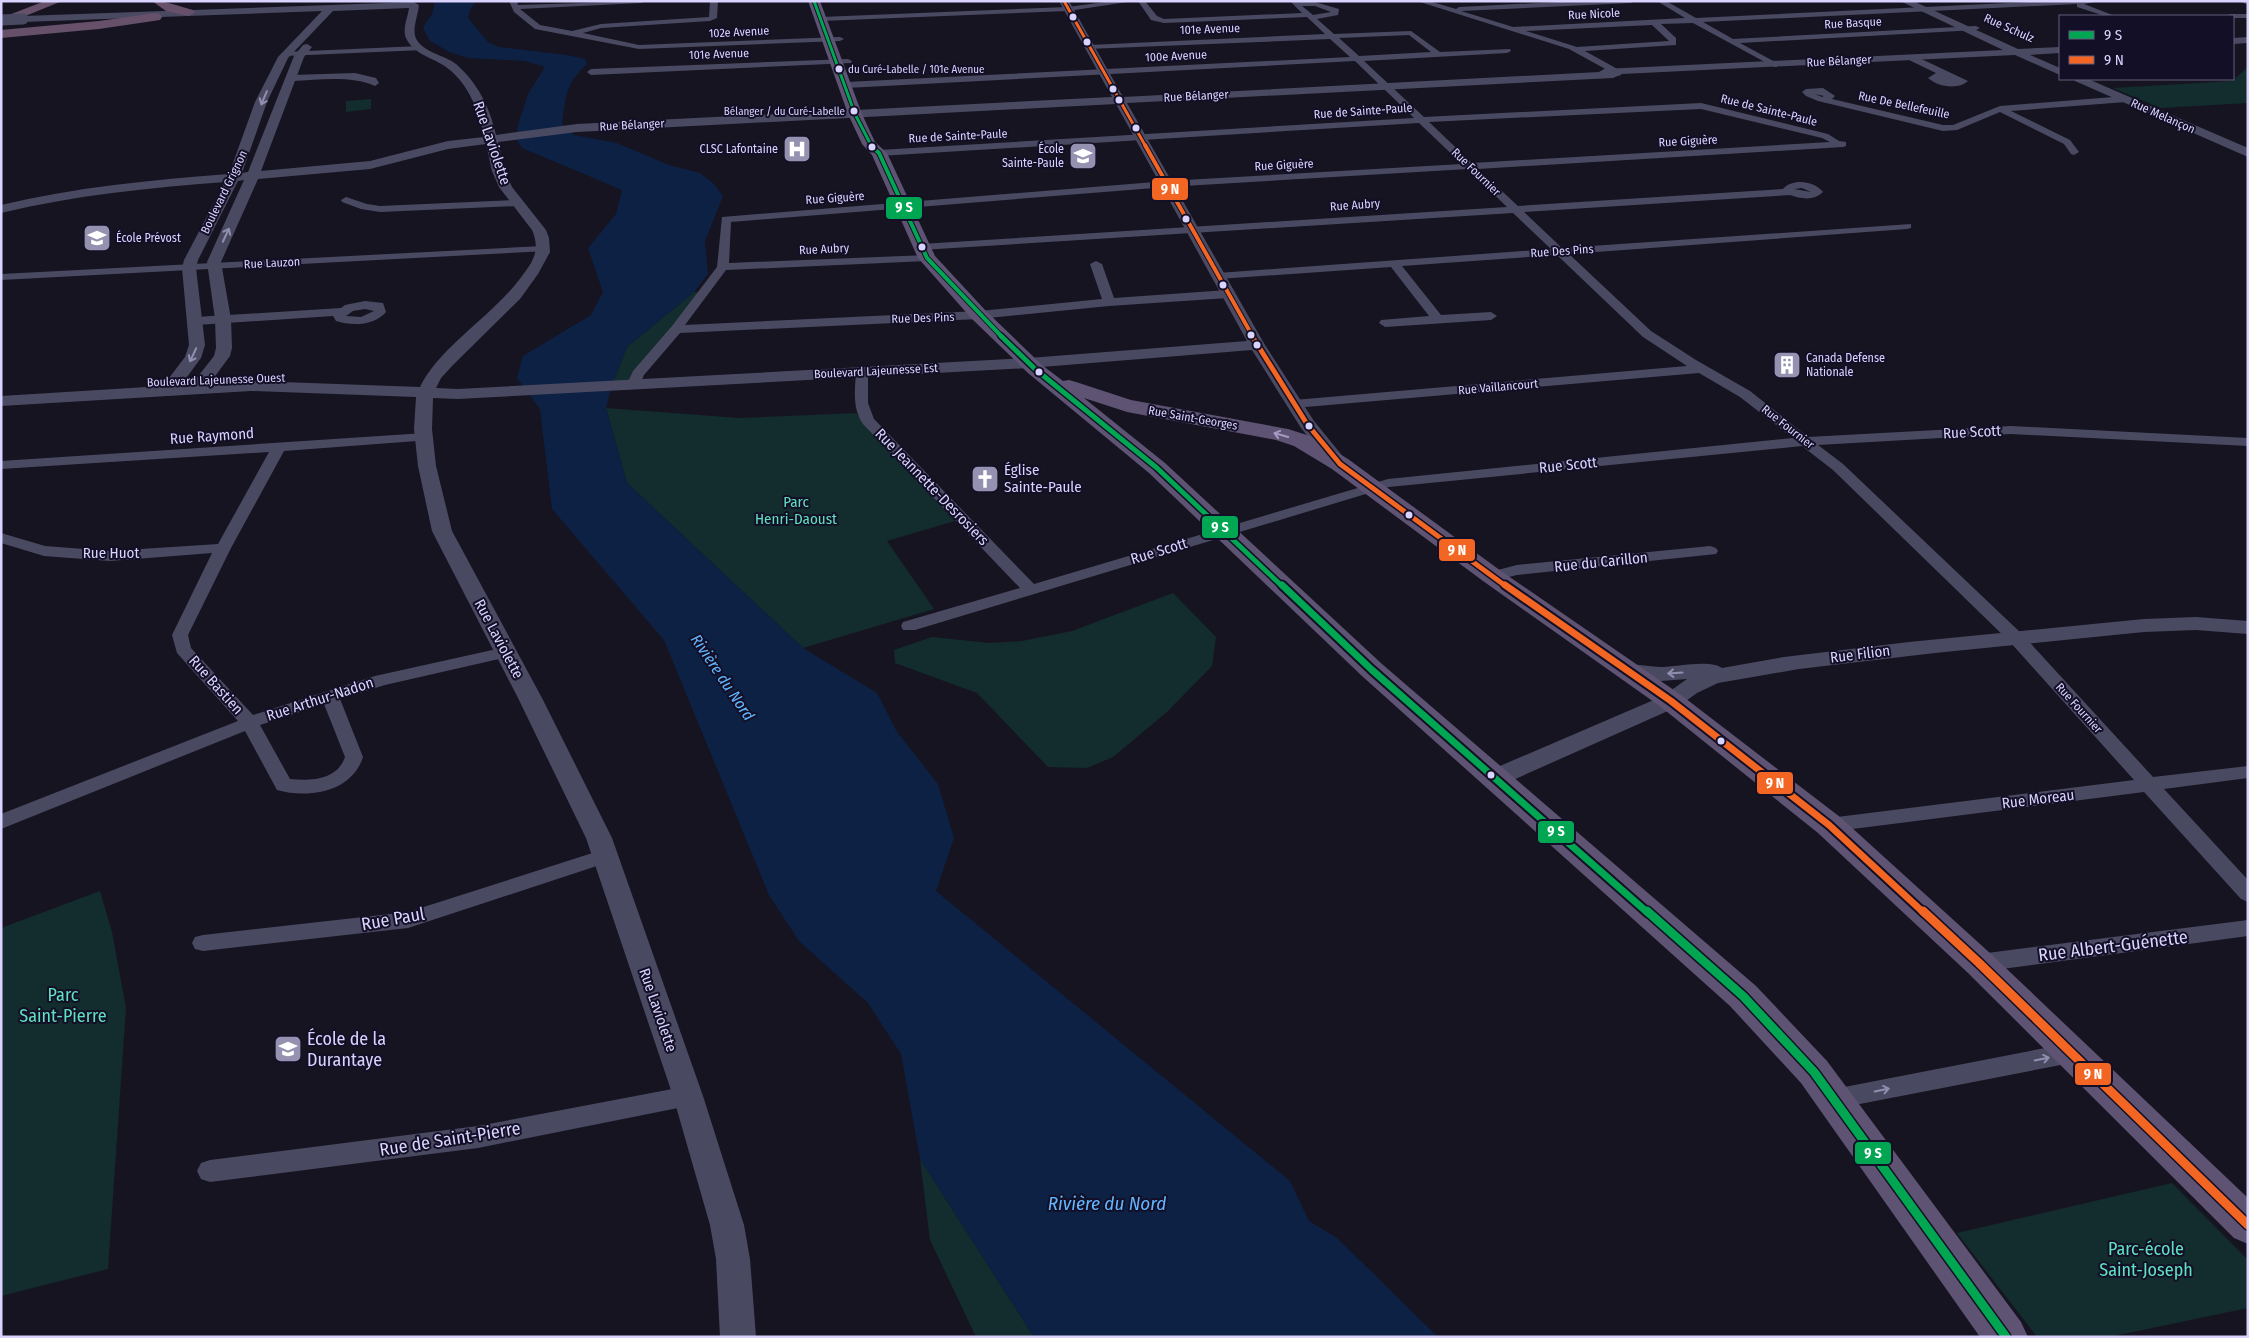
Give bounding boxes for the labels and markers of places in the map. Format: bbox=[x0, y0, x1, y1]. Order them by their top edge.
unlabelled marker bbox=[1068, 12, 1078, 22]
unlabelled marker bbox=[1082, 37, 1092, 47]
place label: du Curé-Labelle / 101e Avenue bbox=[848, 63, 985, 76]
marker: du Curé-Labelle / 101e Avenue bbox=[834, 64, 844, 74]
unlabelled marker bbox=[1108, 84, 1118, 94]
unlabelled marker bbox=[1114, 95, 1124, 105]
place label: Bélanger / du Curé-Labelle bbox=[724, 105, 845, 118]
marker: Bélanger / du Curé-Labelle bbox=[849, 106, 859, 116]
unlabelled marker bbox=[1131, 123, 1141, 133]
hospital icon: CLSC Lafontaine bbox=[782, 134, 812, 164]
place label: École Sainte-Paule bbox=[1002, 141, 1064, 170]
school or university icon: École Sainte-Paule bbox=[1068, 141, 1098, 171]
place label: CLSC Lafontaine bbox=[700, 142, 778, 156]
unlabelled marker bbox=[867, 142, 877, 152]
unlabelled marker bbox=[1181, 214, 1191, 224]
school or university icon: École Prévost bbox=[82, 223, 112, 253]
place label: École Prévost bbox=[116, 230, 181, 245]
unlabelled marker bbox=[917, 242, 927, 252]
unlabelled marker bbox=[1218, 280, 1228, 290]
unlabelled marker bbox=[1246, 330, 1256, 340]
unlabelled marker bbox=[1252, 340, 1262, 350]
building icon: Canada Defense Nationale bbox=[1772, 350, 1802, 380]
place label: Canada Defense Nationale bbox=[1806, 351, 1885, 379]
unlabelled marker bbox=[1034, 367, 1044, 377]
unlabelled marker bbox=[1304, 421, 1314, 431]
place label: Église Sainte-Paule bbox=[1004, 461, 1082, 496]
church icon: Église Sainte-Paule bbox=[970, 464, 1000, 494]
unlabelled marker bbox=[1404, 510, 1414, 520]
unlabelled marker bbox=[1716, 736, 1726, 746]
unlabelled marker bbox=[1486, 770, 1496, 780]
place label: École de la Durantaye bbox=[307, 1027, 386, 1071]
school or university icon: École de la Durantaye bbox=[273, 1034, 303, 1064]

